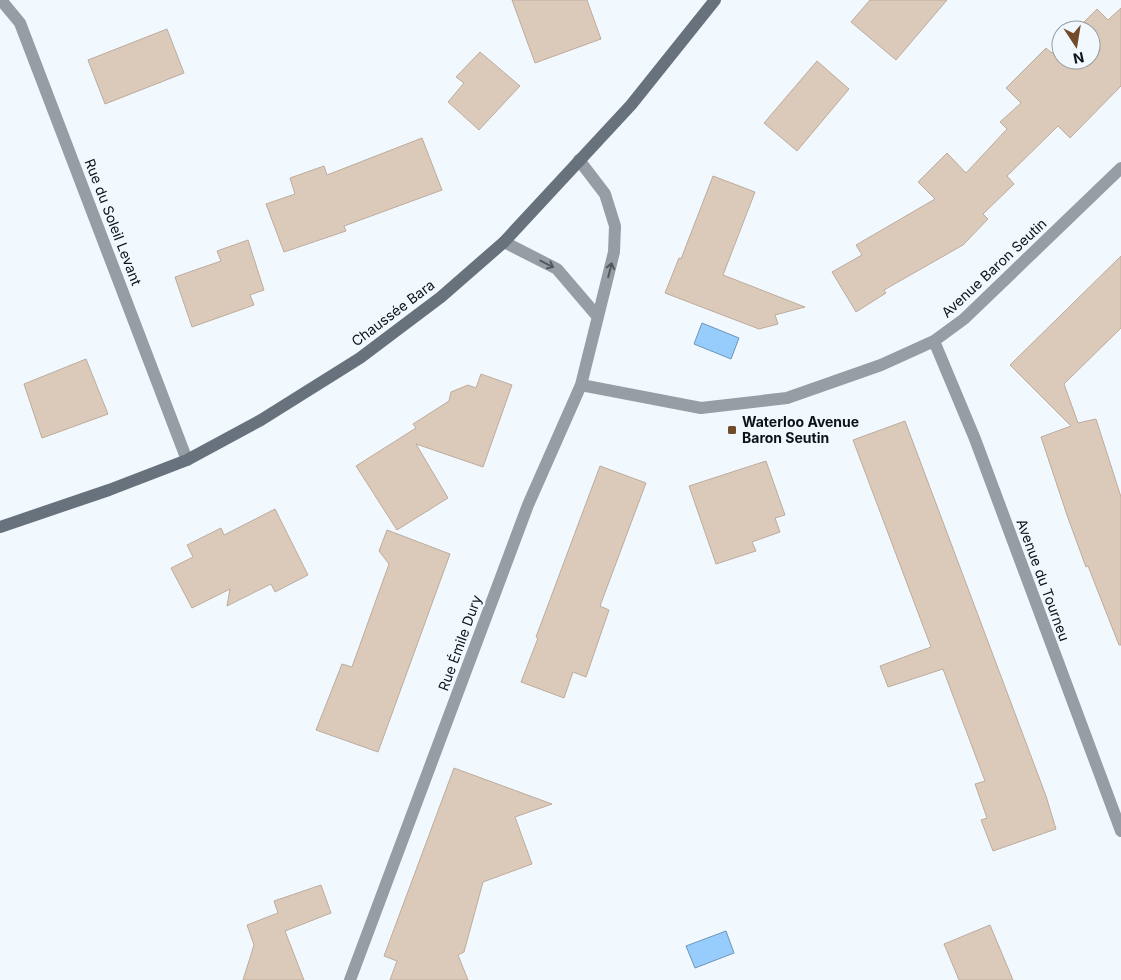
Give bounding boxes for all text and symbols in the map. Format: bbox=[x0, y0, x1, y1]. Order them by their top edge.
north arrow bbox=[1051, 20, 1101, 70]
text: N bbox=[1072, 49, 1086, 68]
street label: Rue du Soleil Levant bbox=[81, 156, 146, 288]
street label: Avenue Baron Seutin bbox=[938, 215, 1050, 321]
one-way arrow bbox=[539, 260, 554, 269]
one-way arrow bbox=[606, 262, 615, 278]
street label: Chaussée Bara bbox=[348, 276, 438, 349]
place label: Waterloo Avenue Baron Seutin bbox=[742, 413, 859, 446]
marker: Waterloo Avenue Baron Seutin bbox=[726, 424, 738, 436]
street label: Avenue du Tourneu bbox=[1013, 516, 1073, 643]
street label: Rue Émile Dury bbox=[434, 592, 485, 693]

